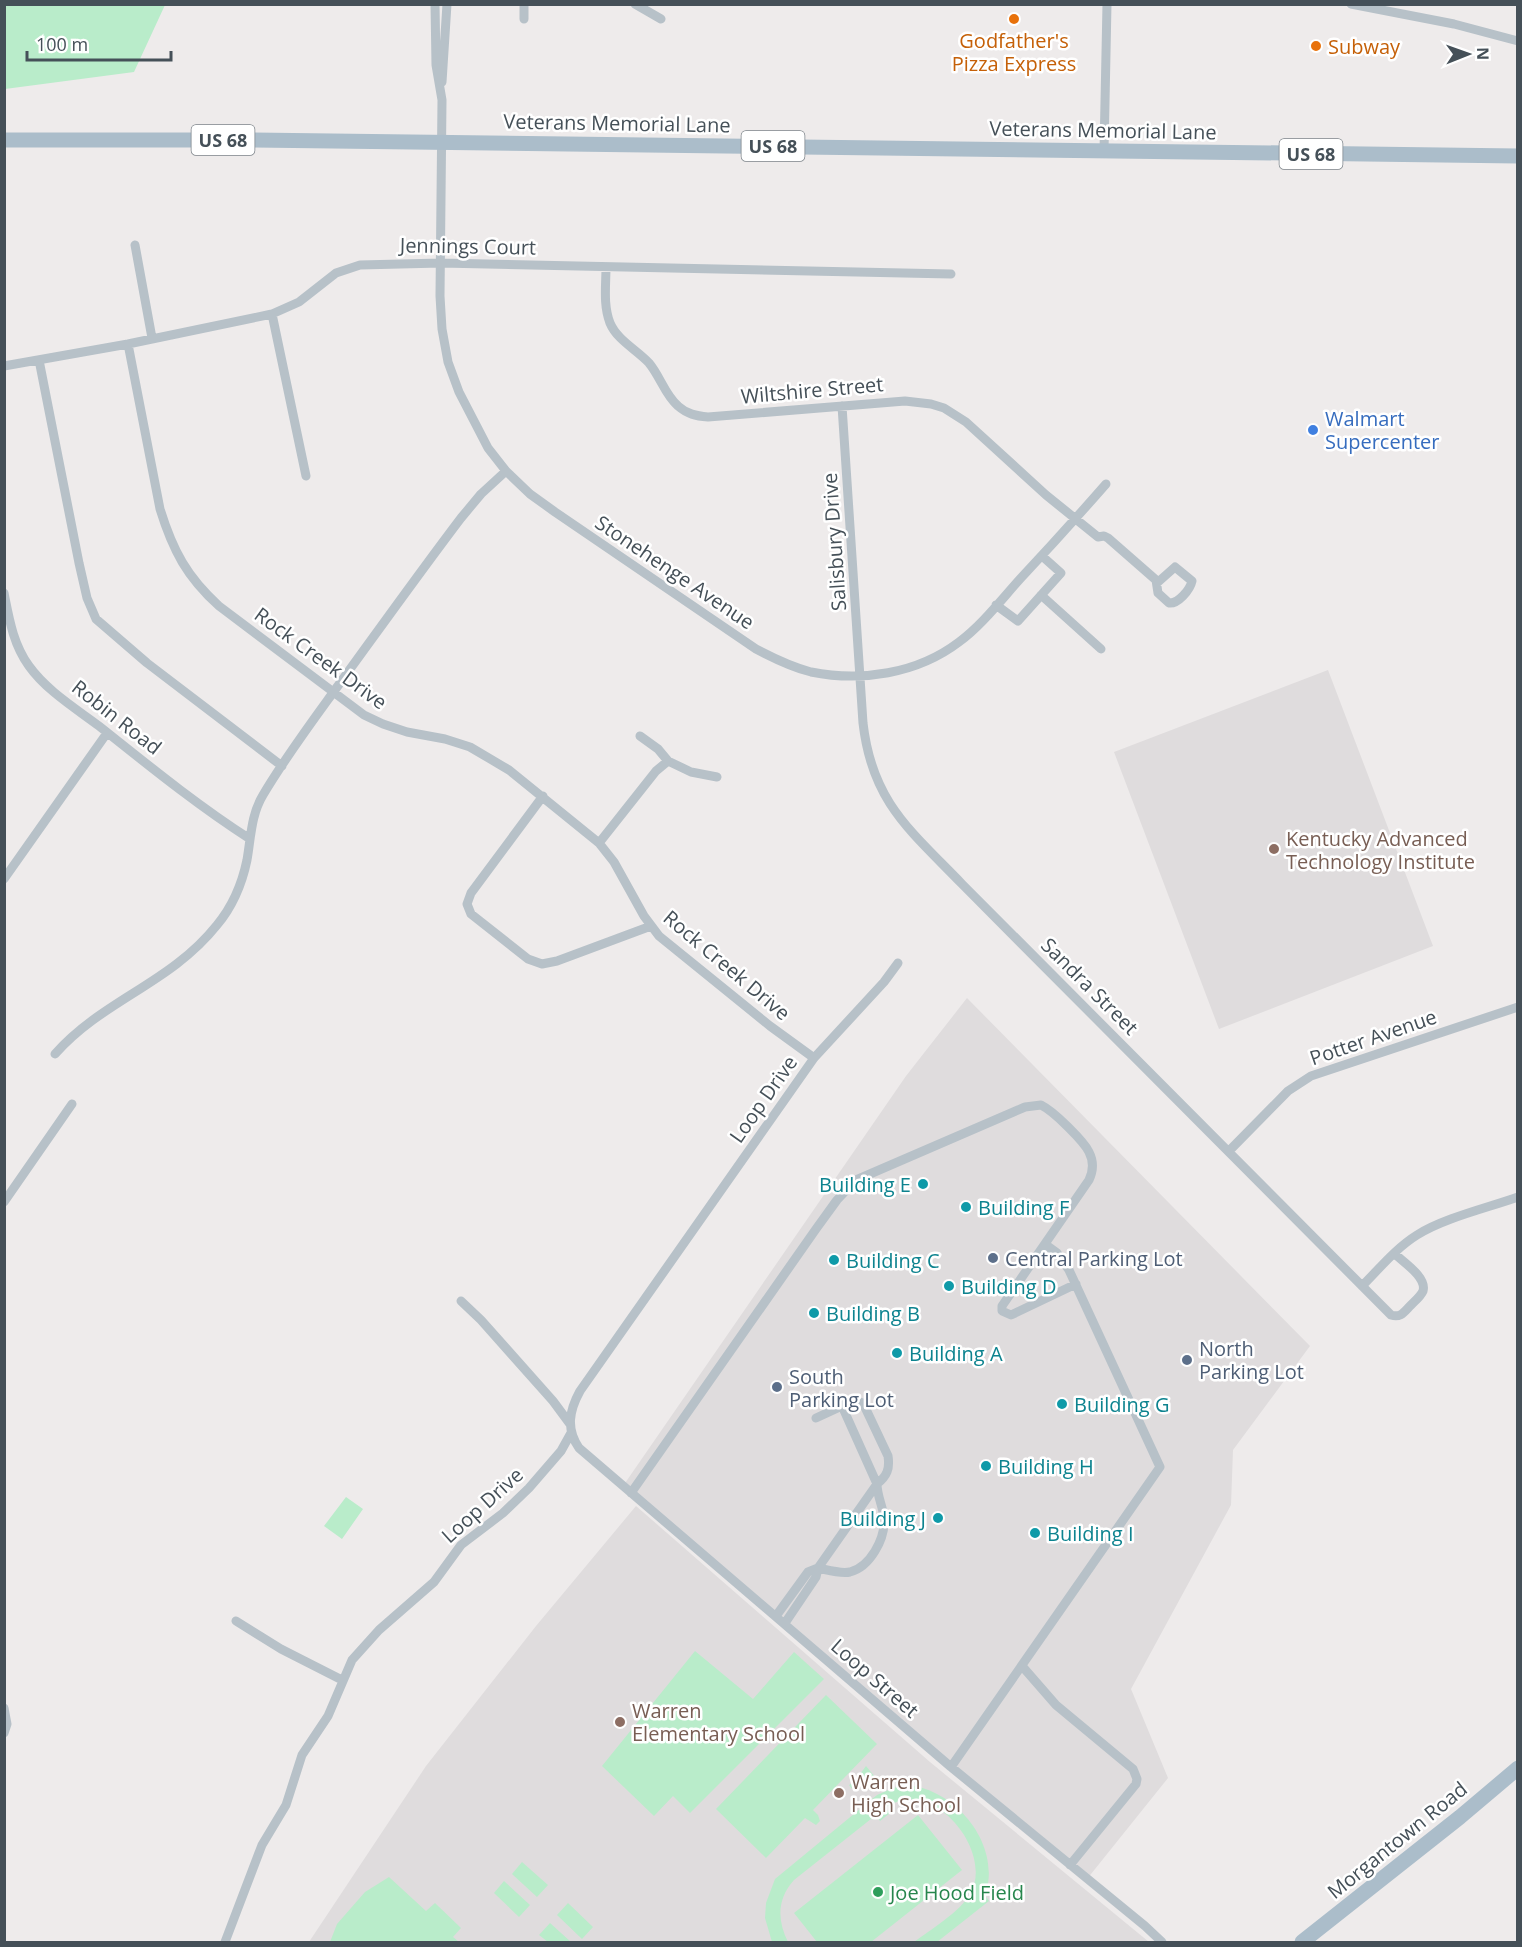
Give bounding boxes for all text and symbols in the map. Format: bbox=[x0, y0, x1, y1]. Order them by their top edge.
marker: Godfather's Pizza Express bbox=[1007, 12, 1021, 26]
scale bar bbox=[27, 24, 171, 62]
north arrow bbox=[1438, 24, 1498, 84]
place label: Godfather's Pizza Express bbox=[952, 27, 1076, 77]
text: 100 m bbox=[36, 32, 88, 56]
place label: Subway bbox=[1328, 33, 1401, 60]
marker: Subway bbox=[1309, 39, 1323, 53]
text: N bbox=[1472, 47, 1494, 60]
street label: Veterans Memorial Lane bbox=[503, 108, 731, 138]
street label: Veterans Memorial Lane bbox=[989, 115, 1217, 145]
road number: US 68 bbox=[192, 125, 254, 155]
road number: US 68 bbox=[742, 131, 804, 161]
road number: US 68 bbox=[1280, 139, 1342, 169]
street label: Jennings Court bbox=[398, 231, 536, 261]
street label: Wiltshire Street bbox=[740, 370, 884, 410]
place label: Walmart Supercenter bbox=[1325, 405, 1439, 455]
marker: Walmart Supercenter bbox=[1306, 423, 1320, 437]
street label: Salisbury Drive bbox=[816, 472, 852, 612]
street label: Stonehenge Avenue bbox=[590, 509, 760, 635]
street label: Rock Creek Drive bbox=[249, 601, 393, 715]
street label: Robin Road bbox=[67, 673, 167, 761]
place label: Kentucky Advanced Technology Institute bbox=[1286, 825, 1475, 875]
marker: Kentucky Advanced Technology Institute bbox=[1267, 842, 1281, 856]
street label: Rock Creek Drive bbox=[658, 904, 796, 1026]
street label: Sandra Street bbox=[1036, 932, 1144, 1040]
street label: Potter Avenue bbox=[1306, 1003, 1440, 1071]
street label: Loop Drive bbox=[723, 1050, 803, 1148]
place label: Building E bbox=[819, 1171, 911, 1198]
marker: Building E bbox=[916, 1177, 930, 1191]
place label: Building F bbox=[978, 1194, 1069, 1221]
marker: Building F bbox=[959, 1200, 973, 1214]
place label: Central Parking Lot bbox=[1005, 1245, 1183, 1272]
place label: Building C bbox=[846, 1247, 940, 1274]
marker: Central Parking Lot bbox=[986, 1251, 1000, 1265]
marker: Building C bbox=[827, 1253, 841, 1267]
place label: Building D bbox=[961, 1273, 1056, 1300]
marker: Building D bbox=[942, 1279, 956, 1293]
place label: Building B bbox=[826, 1300, 920, 1327]
marker: Building B bbox=[807, 1306, 821, 1320]
place label: North Parking Lot bbox=[1199, 1335, 1304, 1385]
place label: Building A bbox=[909, 1340, 1003, 1367]
marker: Building A bbox=[890, 1346, 904, 1360]
marker: North Parking Lot bbox=[1180, 1353, 1194, 1367]
place label: South Parking Lot bbox=[789, 1363, 894, 1413]
marker: South Parking Lot bbox=[770, 1380, 784, 1394]
place label: Building G bbox=[1074, 1391, 1169, 1418]
marker: Building G bbox=[1055, 1397, 1069, 1411]
place label: Building H bbox=[998, 1453, 1094, 1480]
marker: Building H bbox=[979, 1459, 993, 1473]
street label: Loop Drive bbox=[435, 1461, 529, 1549]
place label: Building J bbox=[840, 1505, 926, 1532]
marker: Building J bbox=[931, 1511, 945, 1525]
place label: Building I bbox=[1047, 1520, 1133, 1547]
marker: Building I bbox=[1028, 1526, 1042, 1540]
street label: Loop Street bbox=[825, 1632, 925, 1724]
place label: Warren Elementary School bbox=[632, 1697, 805, 1747]
marker: Warren Elementary School bbox=[613, 1715, 627, 1729]
place label: Warren High School bbox=[851, 1768, 961, 1818]
street label: Morgantown Road bbox=[1322, 1775, 1472, 1905]
marker: Warren High School bbox=[832, 1786, 846, 1800]
place label: Joe Hood Field bbox=[888, 1879, 1024, 1906]
marker: Joe Hood Field bbox=[871, 1885, 885, 1899]

